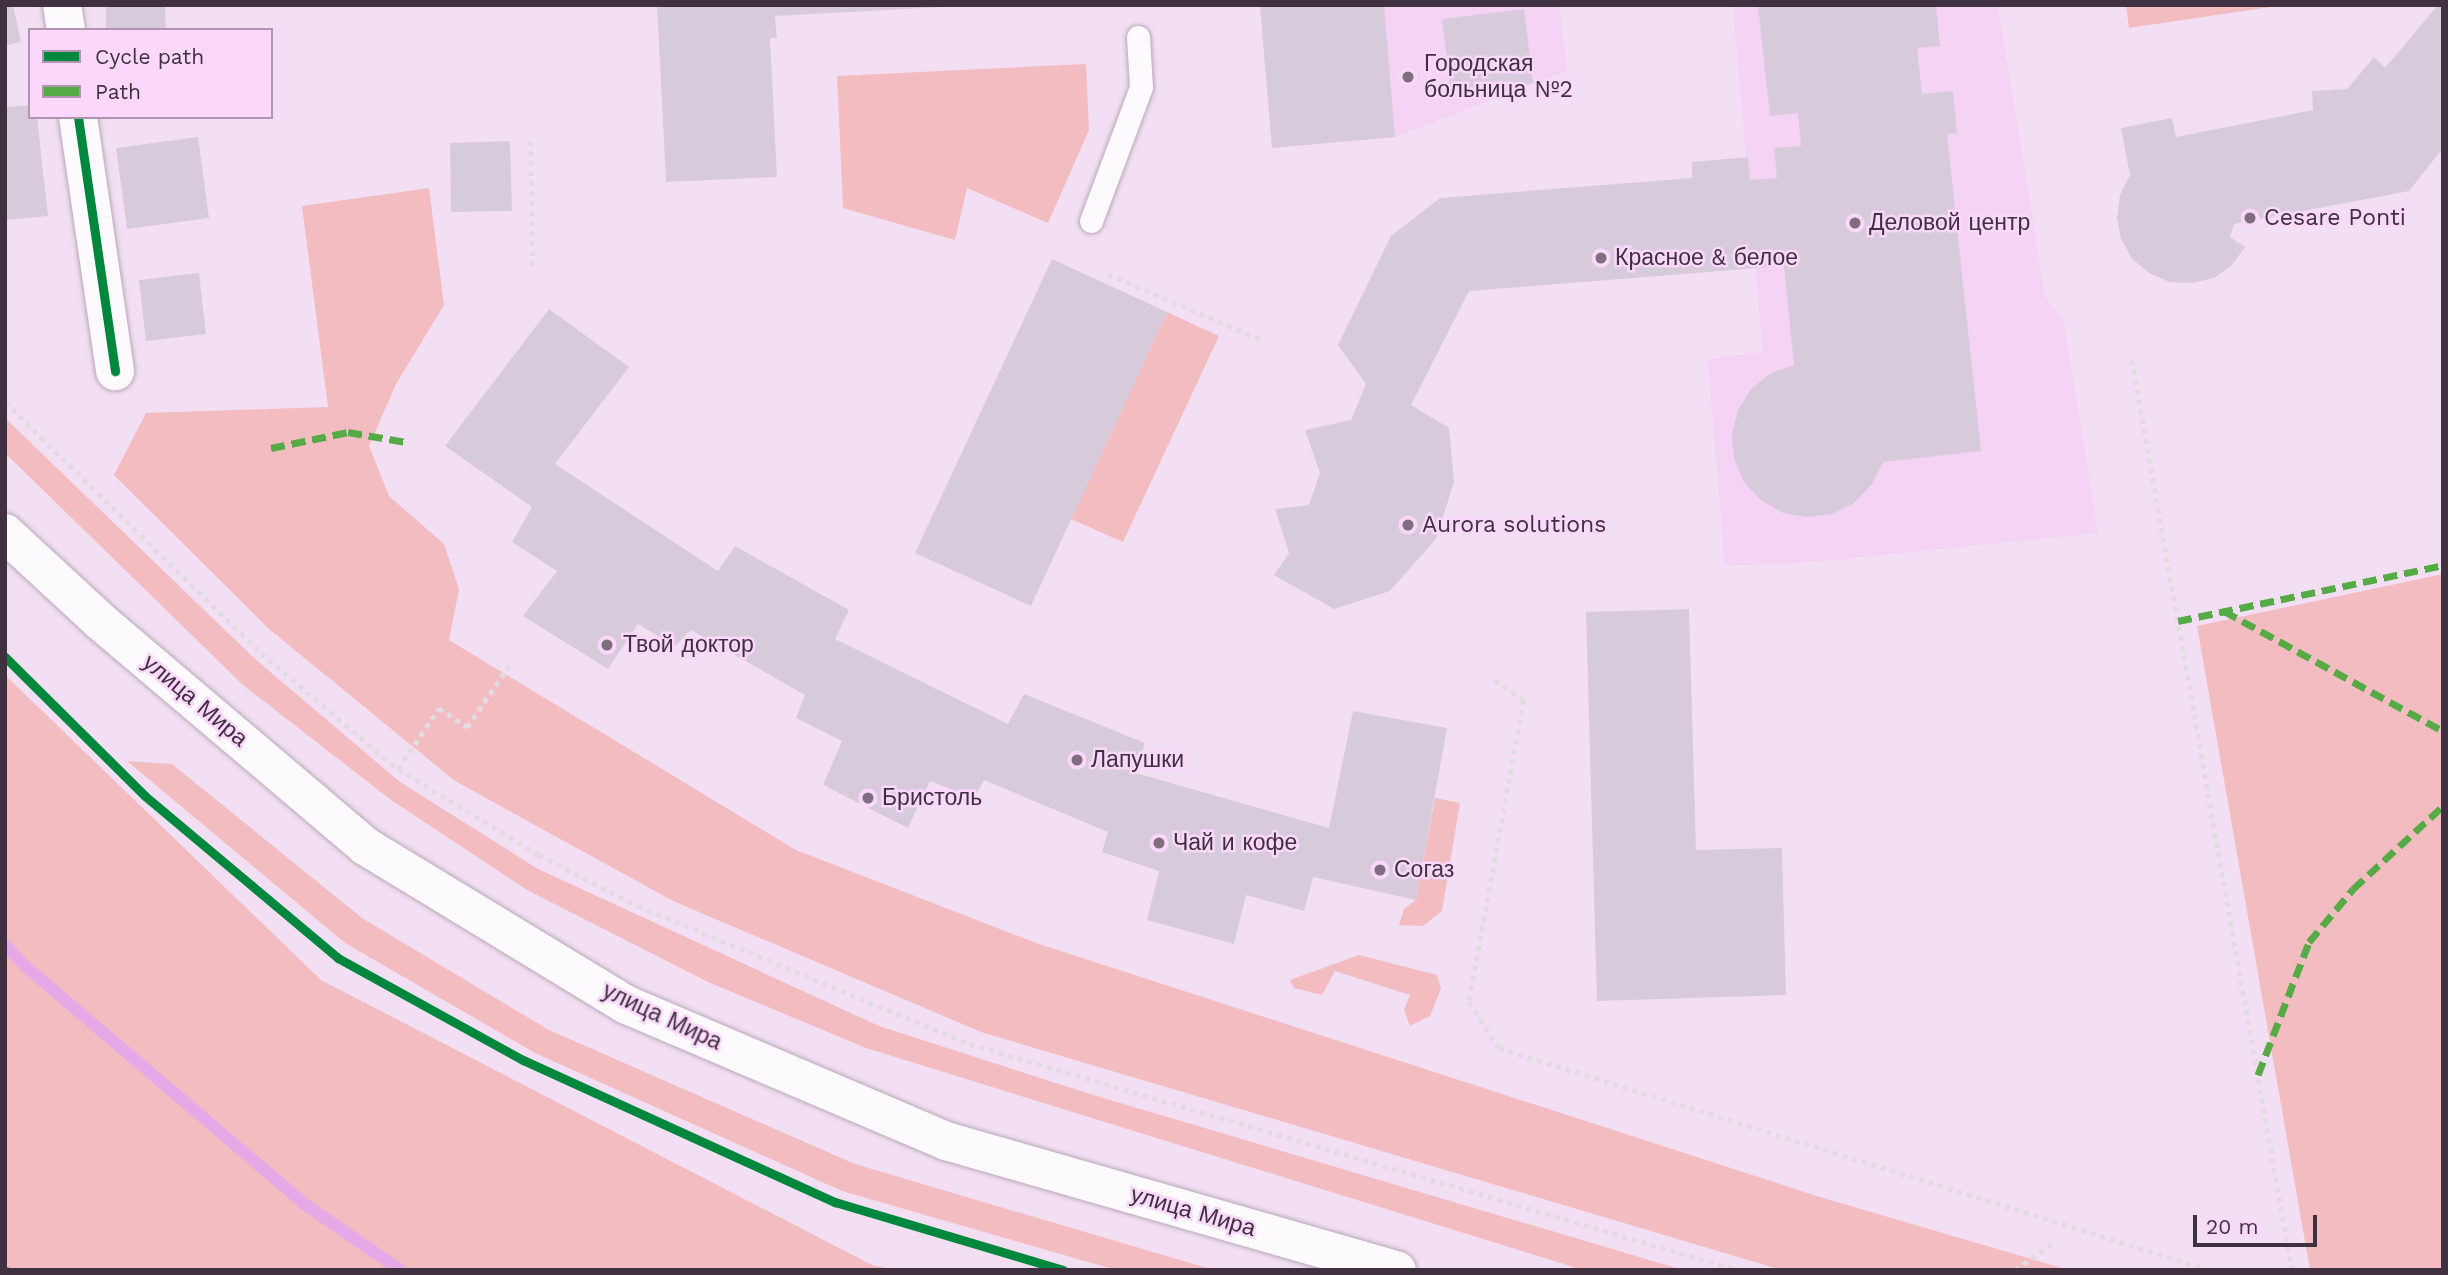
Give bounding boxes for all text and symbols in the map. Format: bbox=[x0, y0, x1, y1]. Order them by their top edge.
legend bbox=[28, 28, 273, 119]
text: Cycle path bbox=[95, 44, 204, 69]
place label: Городская больница №2 bbox=[1424, 50, 1573, 104]
marker: Городская больница №2 bbox=[1398, 67, 1418, 87]
text: Path bbox=[95, 79, 141, 104]
place label: Cesare Ponti bbox=[2264, 204, 2406, 232]
place label: Деловой центр bbox=[1869, 209, 2030, 237]
marker: Cesare Ponti bbox=[2242, 210, 2258, 226]
marker: Деловой центр bbox=[1847, 215, 1863, 231]
place label: Красное & белое bbox=[1615, 244, 1798, 272]
marker: Красное & белое bbox=[1593, 250, 1609, 266]
place label: Aurora solutions bbox=[1422, 511, 1607, 539]
marker: Aurora solutions bbox=[1400, 517, 1416, 533]
place label: Твой доктор bbox=[623, 631, 754, 659]
marker: Твой доктор bbox=[597, 635, 617, 655]
street label: улица Мира bbox=[137, 649, 253, 753]
place label: Лапушки bbox=[1091, 746, 1184, 774]
marker: Лапушки bbox=[1069, 752, 1085, 768]
place label: Бристоль bbox=[882, 784, 982, 812]
marker: Бристоль bbox=[860, 790, 876, 806]
place label: Чай и кофе bbox=[1173, 829, 1297, 857]
marker: Чай и кофе bbox=[1151, 835, 1167, 851]
place label: Согаз bbox=[1394, 856, 1454, 884]
marker: Согаз bbox=[1372, 862, 1388, 878]
street label: улица Мира bbox=[598, 977, 726, 1057]
street label: улица Мира bbox=[1127, 1181, 1259, 1243]
scale bar bbox=[2196, 1202, 2320, 1246]
text: 20 m bbox=[2206, 1214, 2258, 1239]

